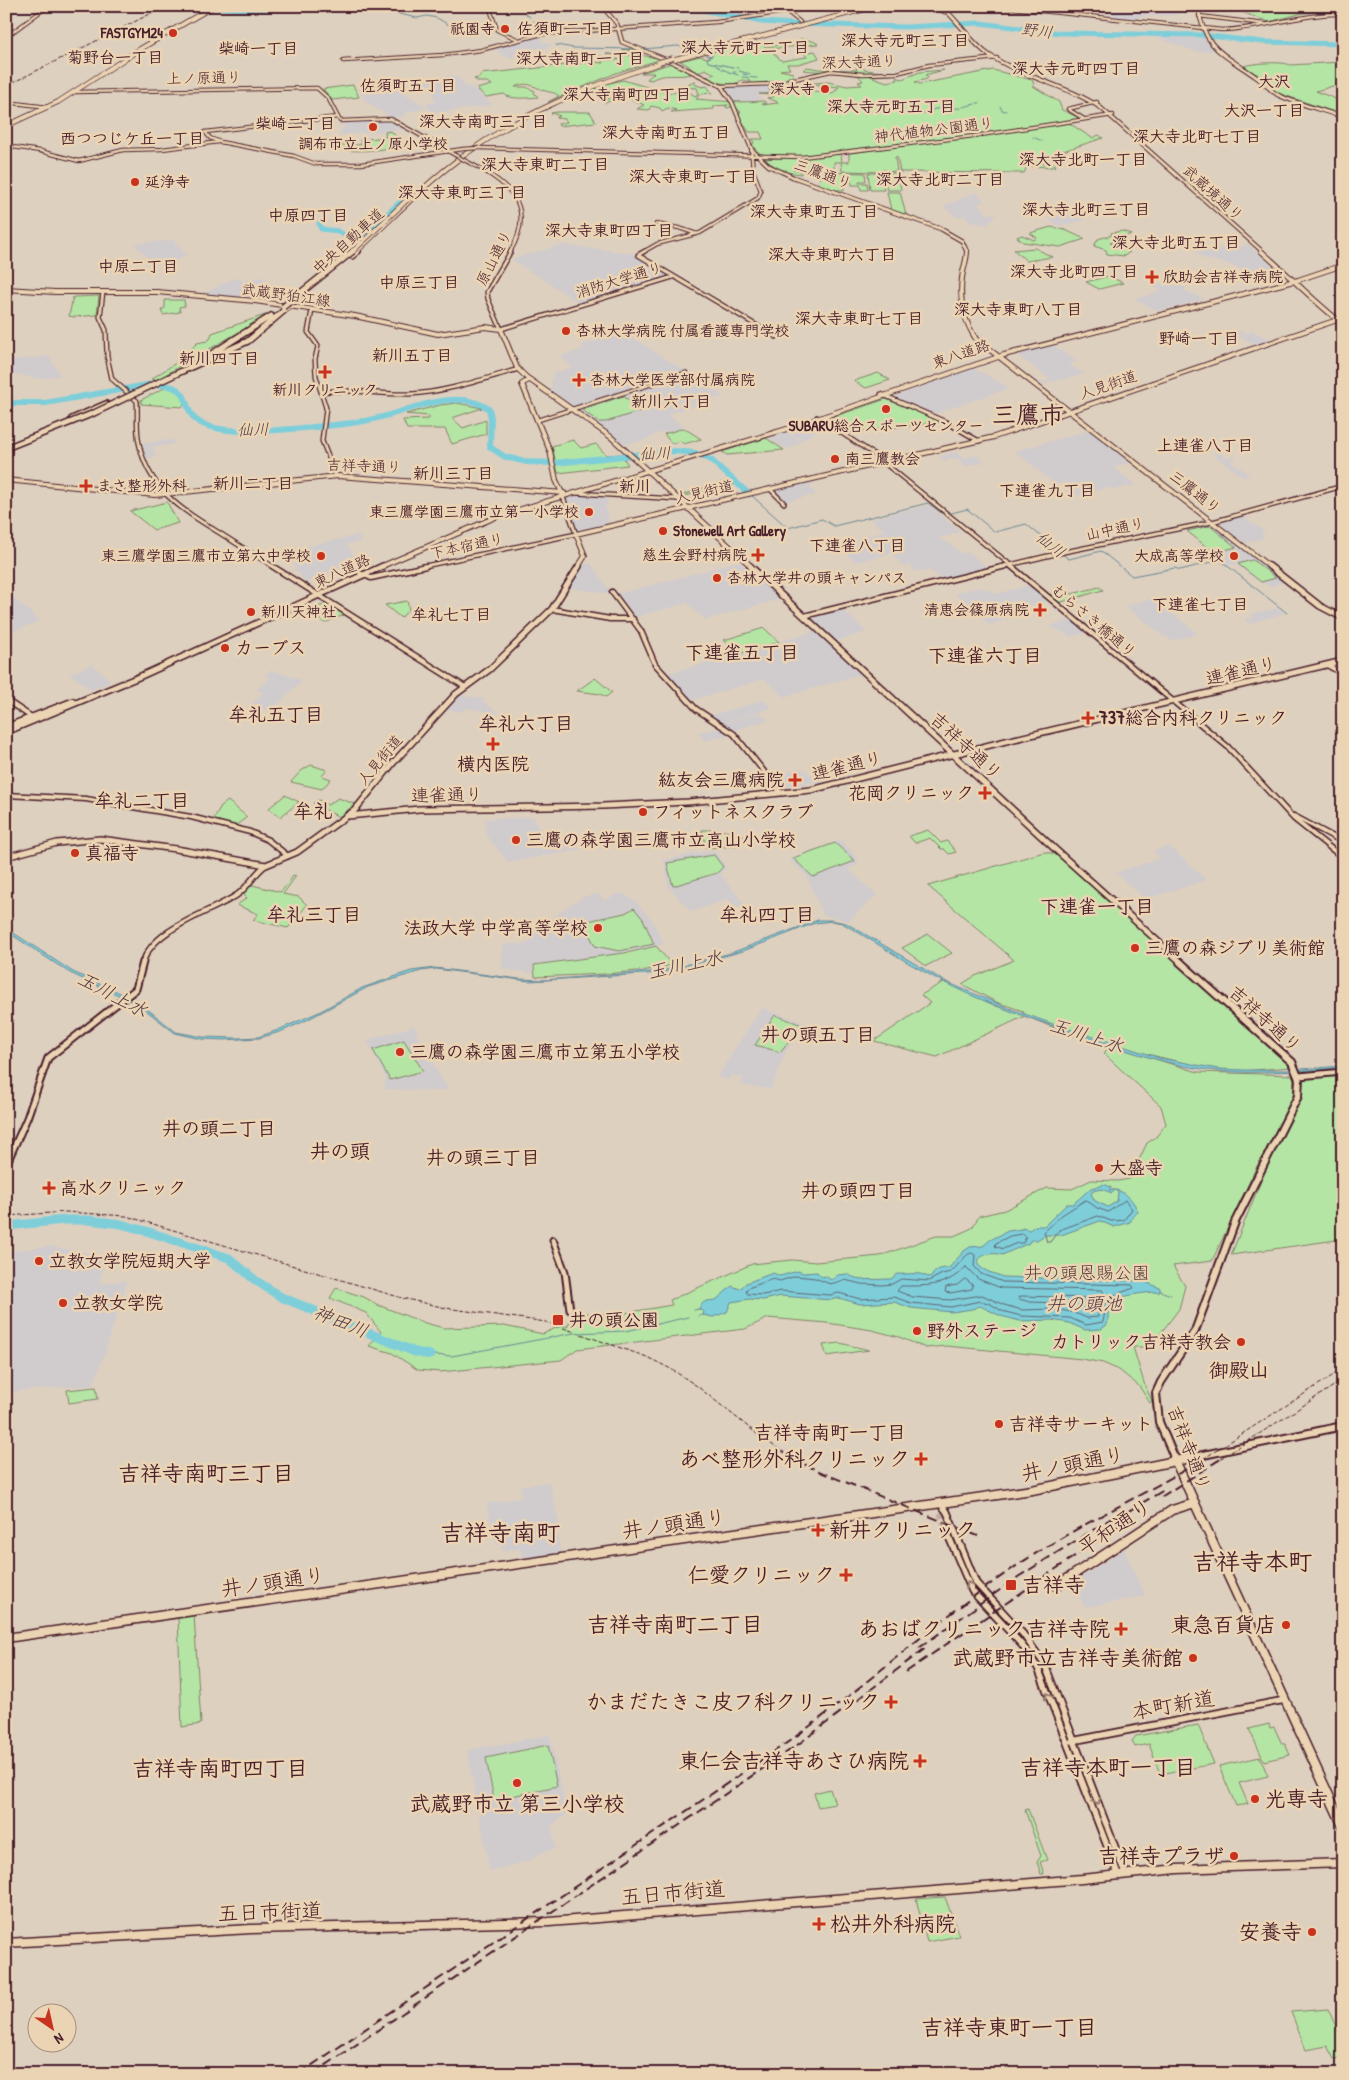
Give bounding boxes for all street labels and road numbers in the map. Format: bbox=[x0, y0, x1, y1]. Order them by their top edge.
street label: 深大寺通り bbox=[821, 50, 897, 73]
street label: 上ノ原通り bbox=[166, 66, 242, 89]
street label: 神代植物公園通り bbox=[873, 112, 995, 147]
street label: 三鷹通り bbox=[791, 153, 855, 194]
street label: 武蔵境通り bbox=[1178, 160, 1248, 226]
street label: 中央自動車道 bbox=[307, 203, 388, 279]
street label: 原山通り bbox=[471, 226, 517, 289]
street label: 消防大学通り bbox=[573, 256, 665, 303]
street label: 武蔵野狛江線 bbox=[240, 278, 332, 311]
street label: 東八道路 bbox=[929, 334, 993, 373]
street label: 人見街道 bbox=[1076, 365, 1140, 404]
street label: 吉祥寺通り bbox=[326, 454, 402, 477]
street label: 三鷹通り bbox=[1165, 465, 1225, 518]
street label: 人見街道 bbox=[672, 475, 735, 508]
street label: 山中通り bbox=[1083, 512, 1146, 545]
street label: 下本宿通り bbox=[428, 527, 506, 564]
street label: 東八道路 bbox=[310, 548, 373, 593]
street label: むらさき橋通り bbox=[1048, 579, 1141, 662]
street label: 連雀通り bbox=[1203, 650, 1279, 691]
street label: 吉祥寺通り bbox=[925, 706, 1008, 785]
street label: 人見街道 bbox=[352, 730, 407, 789]
street label: 連雀通り bbox=[809, 745, 885, 786]
street label: 連雀通り bbox=[411, 781, 483, 808]
street label: 吉祥寺通り bbox=[1224, 979, 1307, 1058]
street label: 吉祥寺通り bbox=[1162, 1401, 1217, 1494]
street label: 井ノ頭通り bbox=[1019, 1439, 1127, 1488]
street label: 平和通り bbox=[1072, 1491, 1158, 1562]
street label: 井ノ頭通り bbox=[620, 1502, 728, 1545]
street label: 井ノ頭通り bbox=[219, 1560, 327, 1603]
street label: 本町新道 bbox=[1129, 1683, 1217, 1726]
street label: 五日市街道 bbox=[619, 1873, 727, 1912]
street label: 五日市街道 bbox=[217, 1895, 323, 1928]

